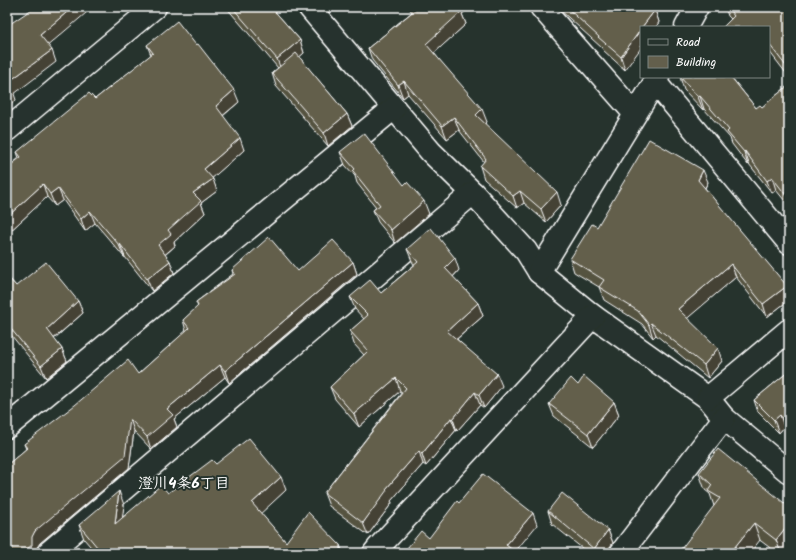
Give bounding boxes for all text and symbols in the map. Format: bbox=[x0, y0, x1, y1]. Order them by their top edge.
legend bbox=[640, 26, 770, 78]
text: Road bbox=[676, 33, 701, 52]
text: Building bbox=[676, 53, 716, 72]
district label: 澄川4条6丁目 bbox=[138, 472, 230, 496]

